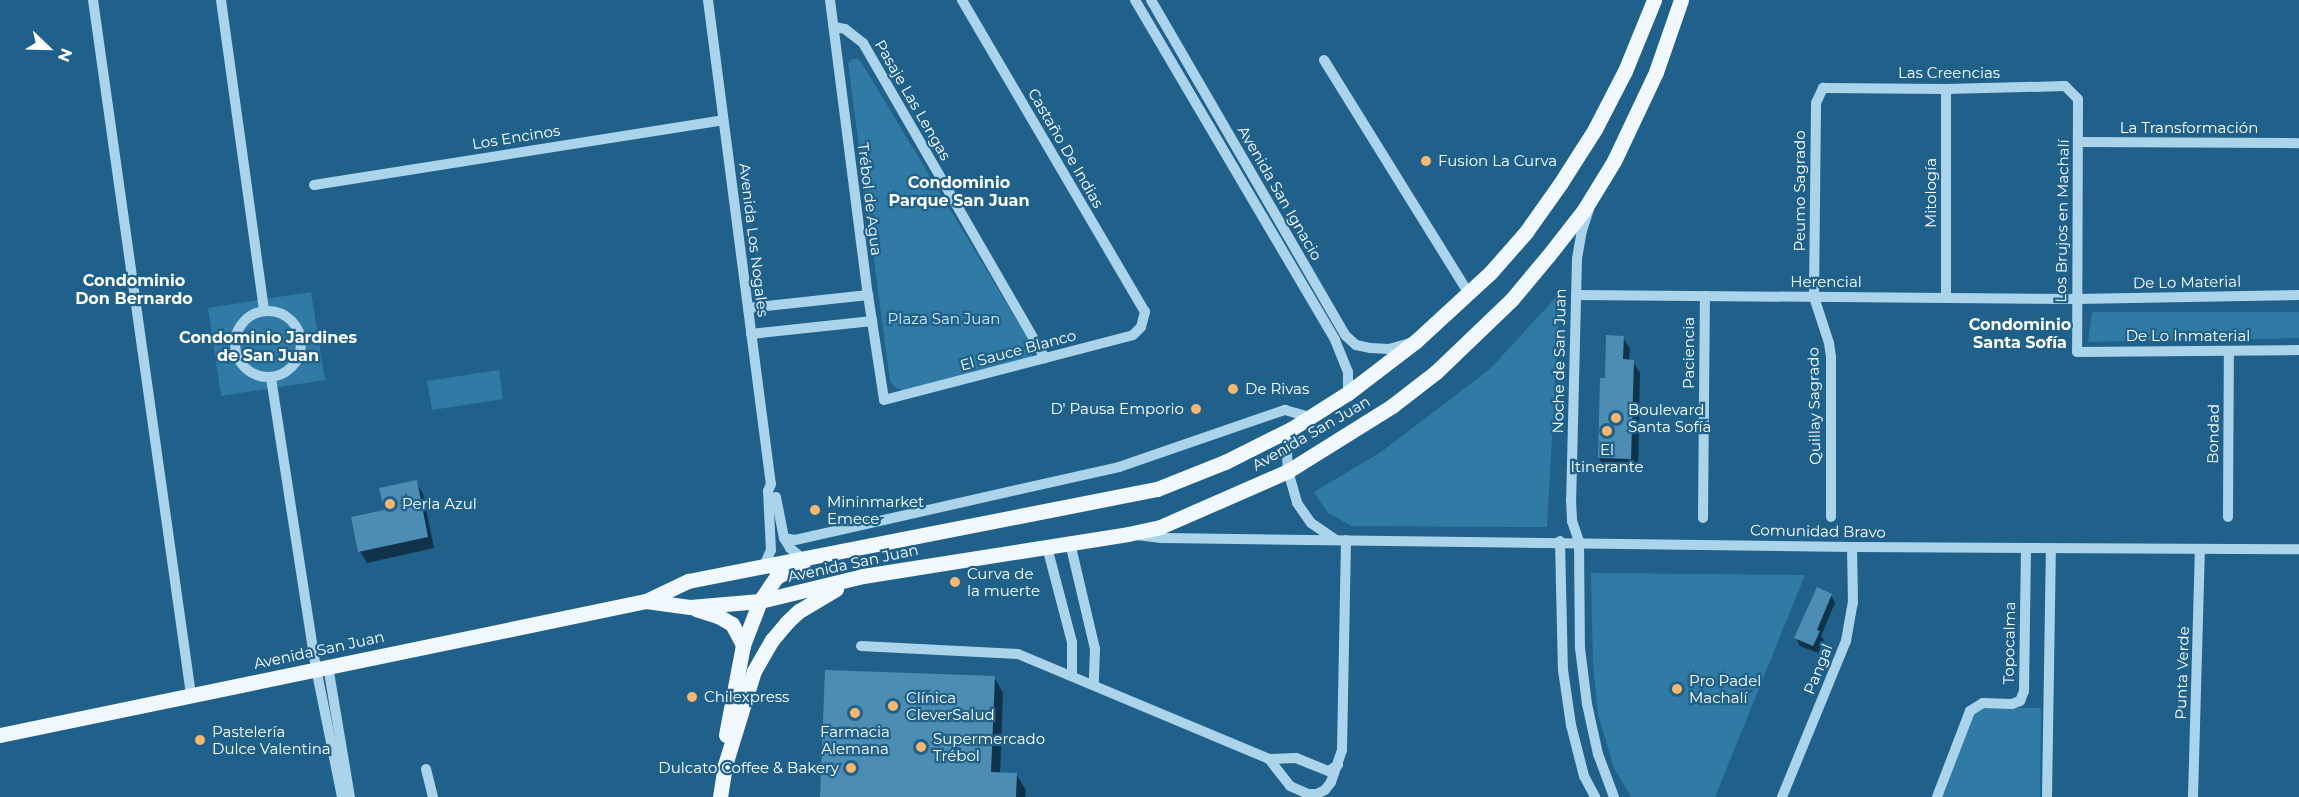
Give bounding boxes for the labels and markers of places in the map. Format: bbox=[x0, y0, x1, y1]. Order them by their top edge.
place label: Fusion La Curva bbox=[1438, 152, 1557, 170]
marker: Fusion La Curva bbox=[1419, 154, 1433, 168]
place label: De Rivas bbox=[1245, 380, 1309, 398]
marker: De Rivas bbox=[1226, 382, 1240, 396]
place label: D' Pausa Emporio bbox=[1050, 400, 1184, 418]
place label: Boulevard Santa Sofía bbox=[1628, 400, 1711, 435]
marker: D' Pausa Emporio bbox=[1189, 402, 1203, 416]
marker: Boulevard Santa Sofía bbox=[1609, 411, 1623, 425]
marker: El Itinerante bbox=[1600, 424, 1614, 438]
place label: El Itinerante bbox=[1570, 440, 1644, 475]
place label: Mininmarket Emece bbox=[827, 492, 924, 527]
place label: Perla Azul bbox=[402, 495, 477, 513]
marker: Perla Azul bbox=[383, 497, 397, 511]
marker: Mininmarket Emece bbox=[808, 503, 822, 517]
place label: Curva de la muerte bbox=[967, 564, 1040, 599]
marker: Curva de la muerte bbox=[948, 575, 962, 589]
place label: Pro Padel Machalí bbox=[1689, 671, 1761, 706]
marker: Pro Padel Machalí bbox=[1670, 682, 1684, 696]
place label: Chilexpress bbox=[704, 688, 789, 706]
place label: Clínica CleverSalud bbox=[906, 688, 995, 723]
marker: Chilexpress bbox=[685, 690, 699, 704]
marker: Clínica CleverSalud bbox=[884, 697, 902, 715]
marker: Farmacia Alemana bbox=[848, 706, 862, 720]
place label: Pastelería Dulce Valentina bbox=[212, 722, 331, 757]
place label: Farmacia Alemana bbox=[820, 722, 890, 757]
place label: Supermercado Trébol bbox=[933, 729, 1045, 764]
marker: Pastelería Dulce Valentina bbox=[193, 733, 207, 747]
marker: Supermercado Trébol bbox=[914, 740, 928, 754]
place label: Dulcato Coffee & Bakery bbox=[658, 759, 839, 777]
marker: Dulcato Coffee & Bakery bbox=[844, 761, 858, 775]

